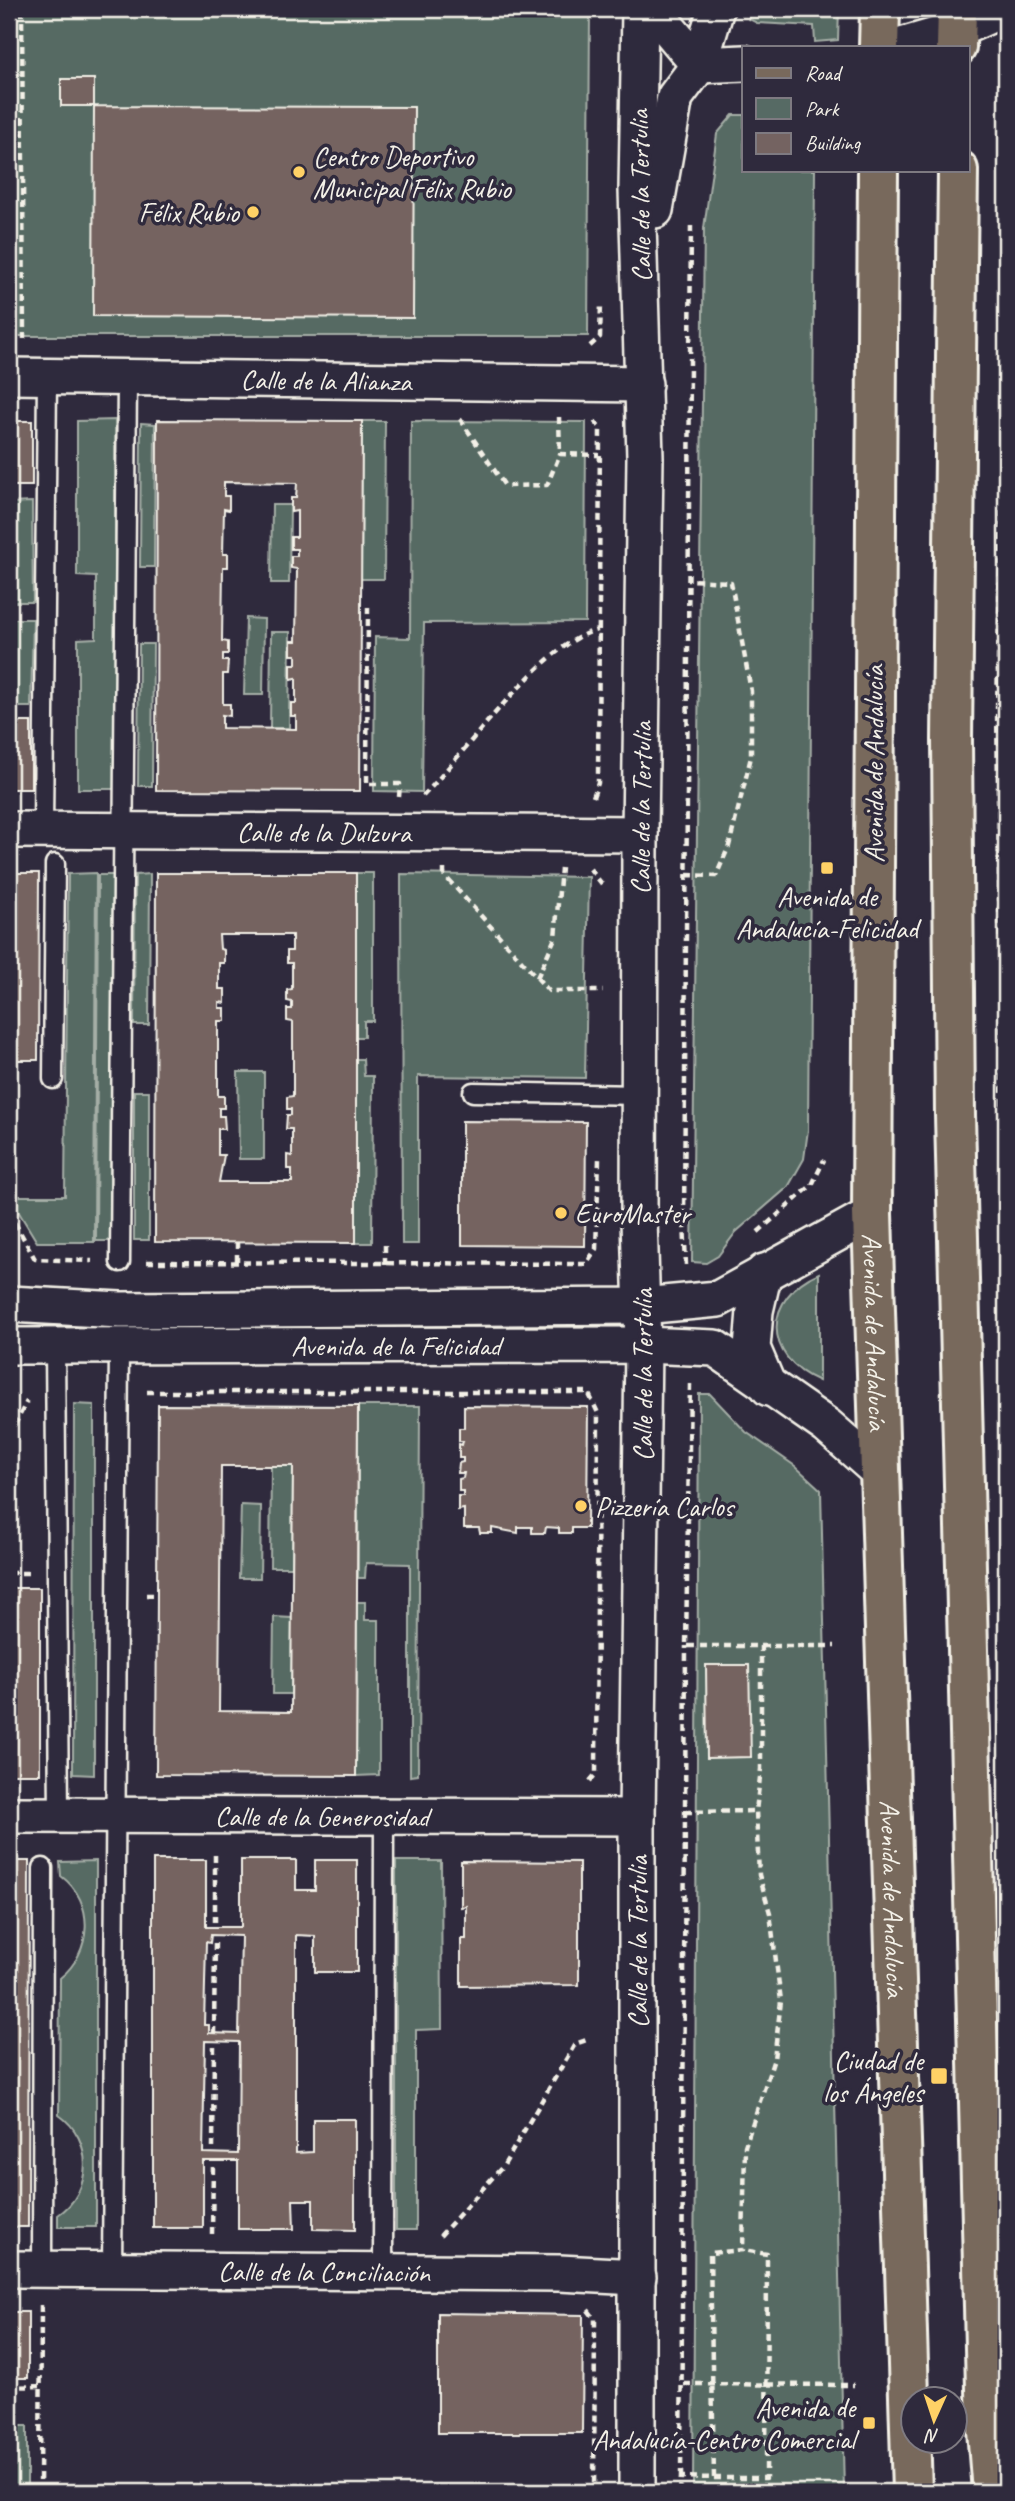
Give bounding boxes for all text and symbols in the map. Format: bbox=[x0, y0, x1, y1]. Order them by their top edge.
legend bbox=[742, 46, 970, 172]
text: Road bbox=[805, 60, 844, 86]
text: Park bbox=[805, 96, 840, 122]
street label: Calle de la Tertulia bbox=[621, 108, 659, 283]
text: Building bbox=[805, 130, 862, 156]
place label: Centro Deportivo Municipal Félix Rubio bbox=[313, 139, 513, 206]
marker: Centro Deportivo Municipal Félix Rubio bbox=[291, 164, 307, 180]
place label: Félix Rubio bbox=[139, 195, 241, 230]
marker: Félix Rubio bbox=[245, 204, 261, 220]
street label: Calle de la Alianza bbox=[240, 361, 413, 399]
street label: Avenida de Andalucía bbox=[856, 663, 891, 863]
street label: Calle de la Tertulia bbox=[622, 720, 659, 895]
street label: Calle de la Dulzura bbox=[237, 814, 413, 850]
marker: Avenida de Andalucía-Felicidad bbox=[819, 860, 835, 876]
place label: Avenida de Andalucía-Felicidad bbox=[736, 879, 922, 946]
place label: EuroMaster bbox=[575, 1196, 693, 1231]
marker: EuroMaster bbox=[553, 1205, 569, 1221]
street label: Avenida de Andalucía bbox=[855, 1233, 896, 1433]
street label: Calle de la Tertulia bbox=[625, 1287, 660, 1461]
street label: Avenida de la Felicidad bbox=[291, 1328, 505, 1363]
place label: Pizzería Carlos bbox=[595, 1489, 736, 1524]
marker: Pizzería Carlos bbox=[573, 1498, 589, 1514]
street label: Calle de la Generosidad bbox=[215, 1798, 433, 1834]
street label: Avenida de Andalucía bbox=[873, 1799, 914, 2000]
street label: Calle de la Tertulia bbox=[620, 1854, 655, 2028]
place label: Ciudad de los Ángeles bbox=[823, 2043, 925, 2110]
marker: Ciudad de los Ángeles bbox=[929, 2066, 949, 2086]
street label: Calle de la Conciliación bbox=[218, 2253, 431, 2290]
north arrow bbox=[900, 2386, 970, 2456]
place label: Avenida de Andalucía-Centro Comercial bbox=[593, 2390, 860, 2457]
marker: Avenida de Andalucía-Centro Comercial bbox=[861, 2415, 877, 2431]
text: N bbox=[923, 2424, 940, 2448]

